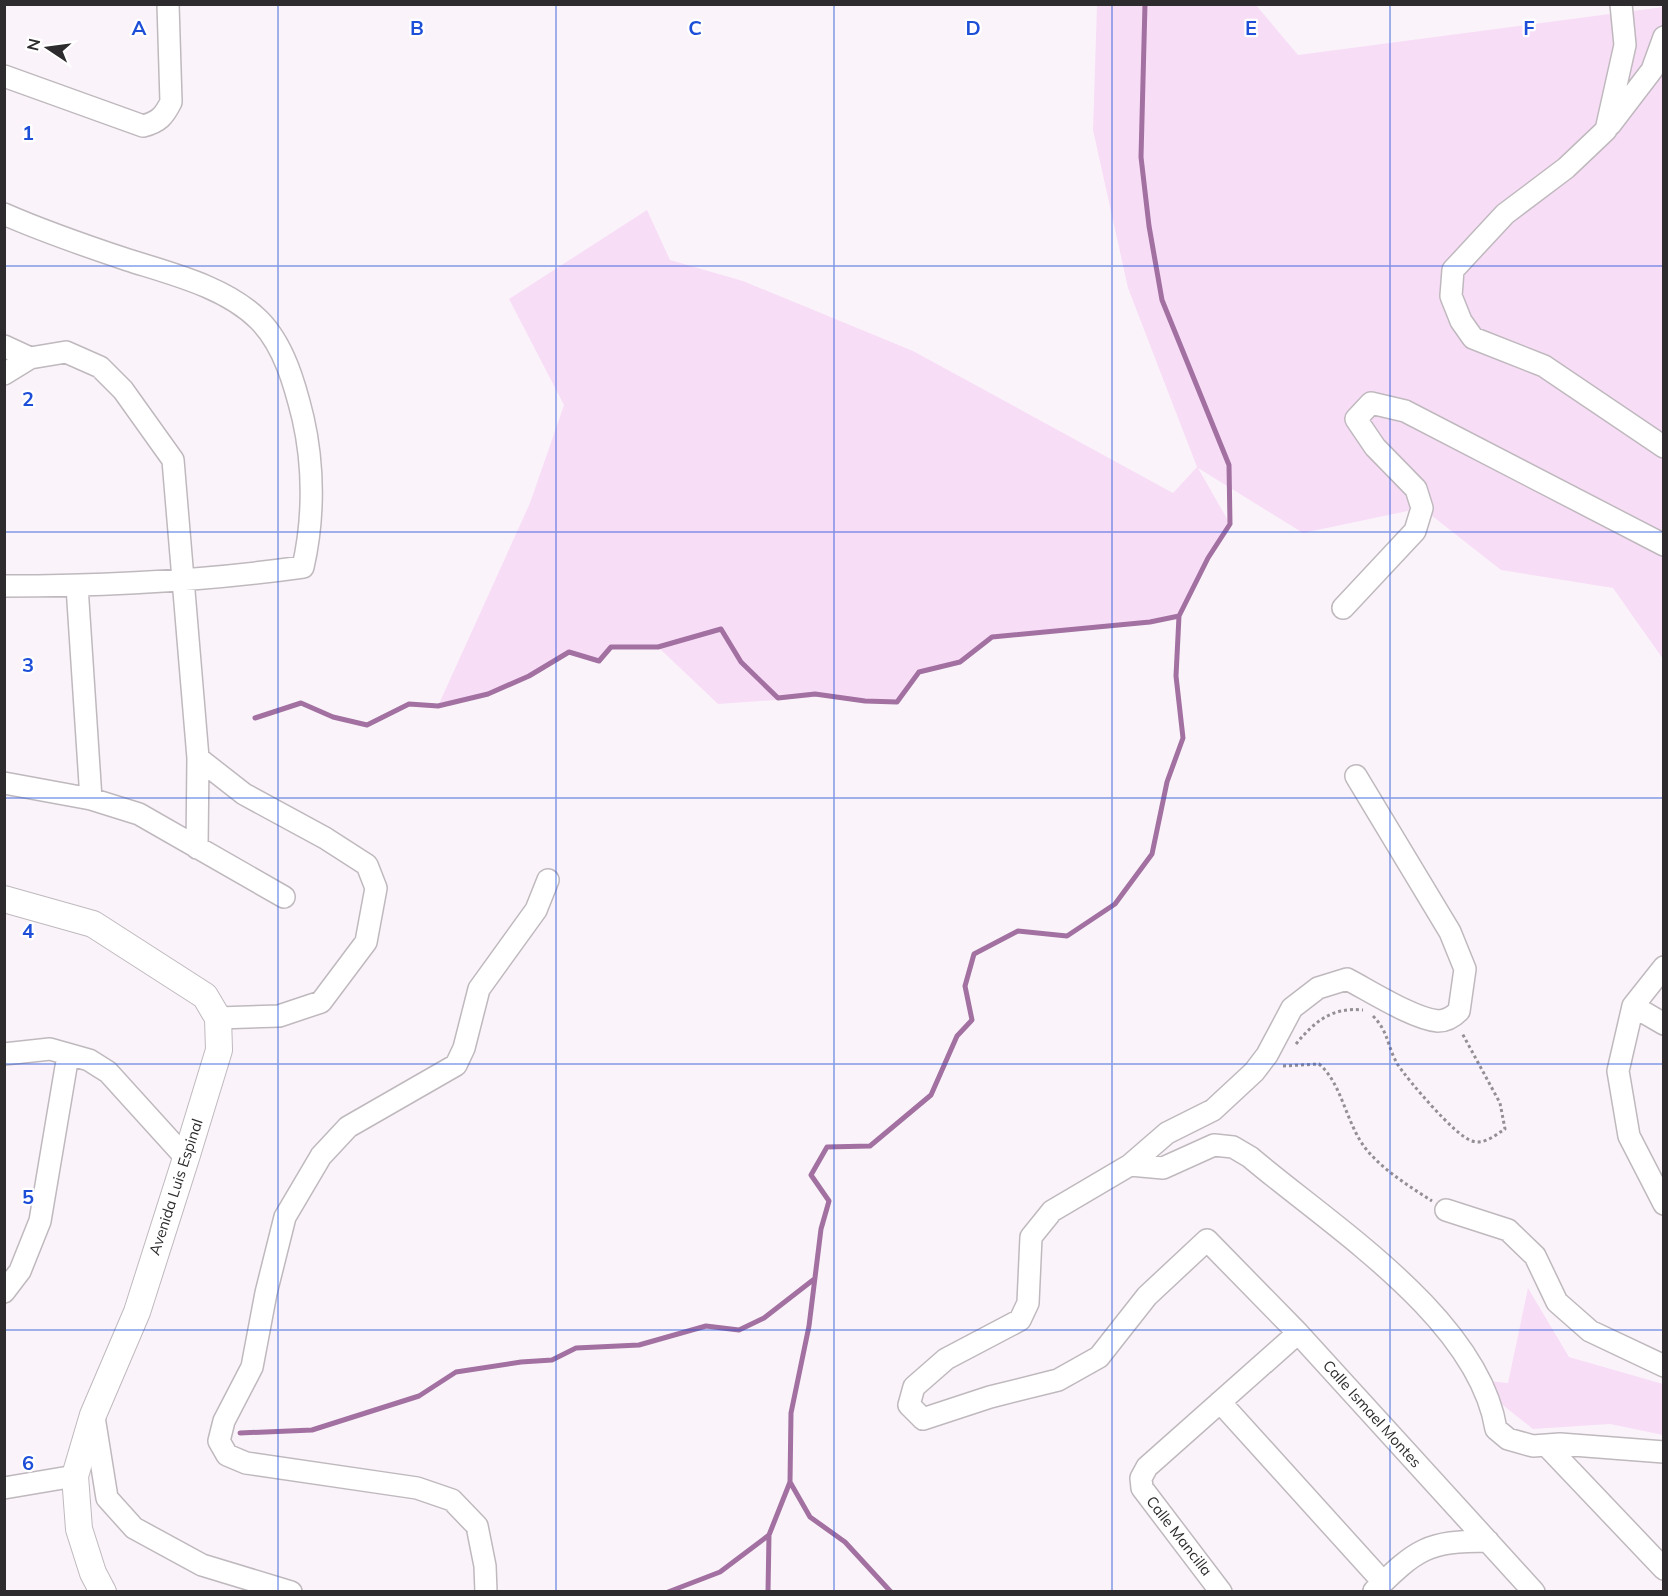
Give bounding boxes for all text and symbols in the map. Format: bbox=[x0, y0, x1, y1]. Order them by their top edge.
text: A bbox=[132, 15, 147, 40]
text: B bbox=[410, 15, 424, 40]
text: C bbox=[688, 15, 702, 40]
text: D bbox=[965, 15, 981, 40]
text: E bbox=[1245, 15, 1257, 40]
text: F bbox=[1523, 15, 1535, 40]
north arrow bbox=[18, 18, 78, 78]
text: N bbox=[22, 36, 44, 53]
text: 1 bbox=[22, 120, 34, 145]
text: 2 bbox=[22, 386, 34, 411]
text: 3 bbox=[22, 652, 34, 677]
text: 4 bbox=[22, 918, 34, 943]
street label: Avenida Luis Espinal bbox=[144, 1116, 207, 1258]
text: 5 bbox=[22, 1184, 34, 1209]
street label: Calle Ismael Montes bbox=[1319, 1356, 1426, 1471]
text: 6 bbox=[22, 1450, 34, 1475]
street label: Calle Mancilla bbox=[1142, 1492, 1216, 1579]

